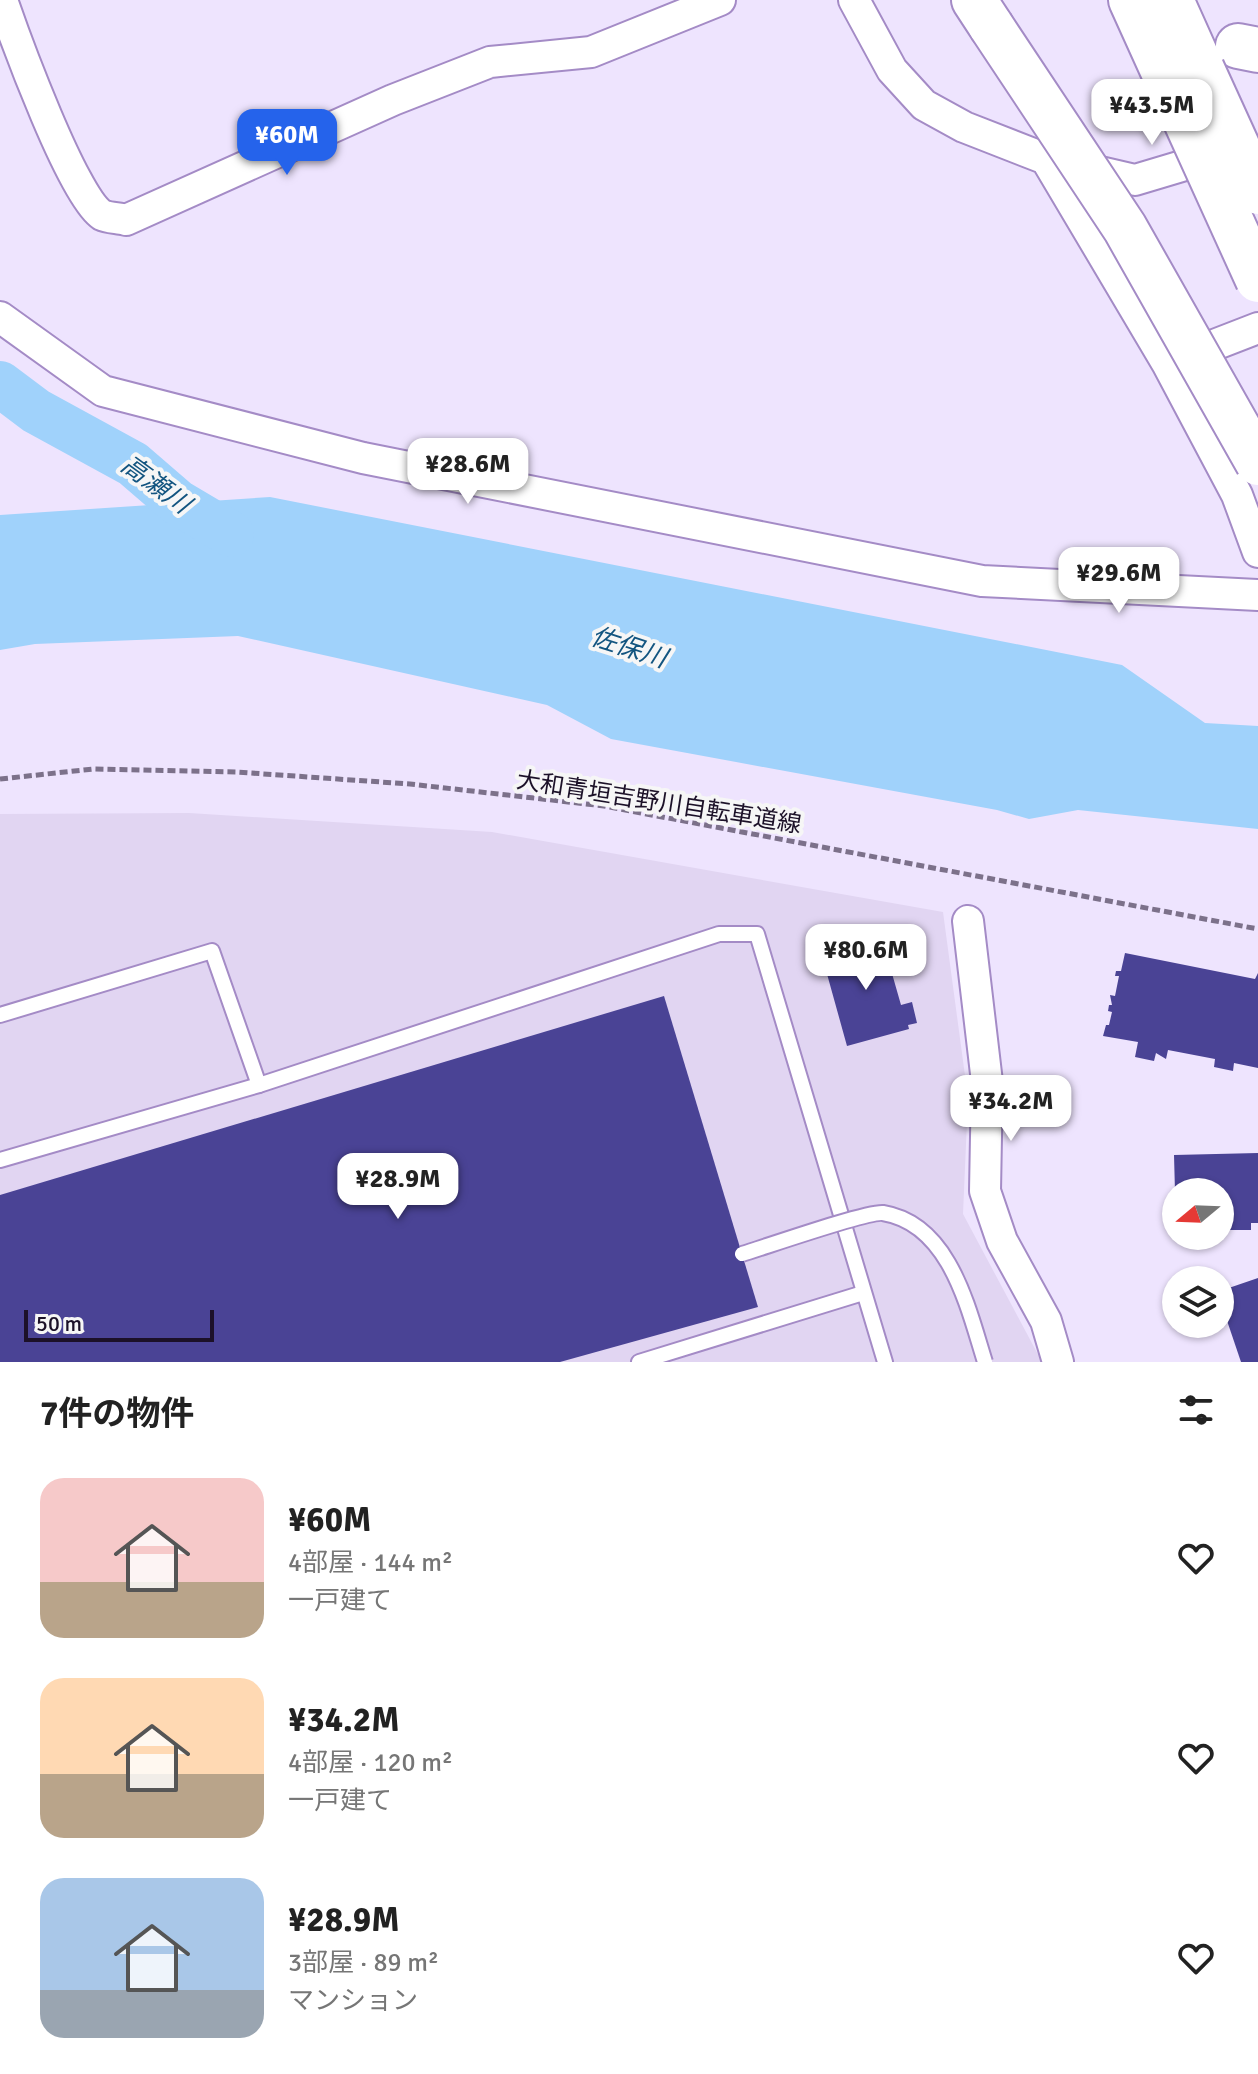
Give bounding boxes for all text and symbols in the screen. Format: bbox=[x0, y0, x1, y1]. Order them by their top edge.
pin: ¥43.5M bbox=[1087, 79, 1217, 147]
text: ¥43.5M bbox=[1109, 89, 1195, 121]
pin: ¥60M bbox=[240, 109, 334, 177]
text: ¥60M bbox=[255, 119, 319, 151]
pin: ¥28.6M bbox=[403, 438, 533, 506]
text: ¥28.6M bbox=[425, 448, 511, 480]
water label: 高瀬川 bbox=[114, 449, 199, 522]
pin: ¥29.6M bbox=[1054, 547, 1184, 615]
text: ¥29.6M bbox=[1076, 557, 1162, 589]
water label: 佐保川 bbox=[587, 621, 674, 676]
street label: 大和青垣吉野川自転車道線 bbox=[514, 765, 804, 839]
pin: ¥80.6M bbox=[801, 924, 931, 992]
text: ¥80.6M bbox=[823, 934, 909, 966]
pin: ¥34.2M bbox=[946, 1075, 1076, 1143]
text: ¥34.2M bbox=[968, 1085, 1054, 1117]
pin: ¥28.9M bbox=[333, 1153, 463, 1221]
text: ¥28.9M bbox=[355, 1163, 441, 1195]
north arrow bbox=[1162, 1178, 1234, 1250]
map controls bbox=[1162, 1178, 1234, 1338]
button: layers bbox=[1162, 1266, 1234, 1338]
scale bar bbox=[24, 1306, 214, 1342]
text: 50 m bbox=[36, 1310, 82, 1337]
icon: filters bbox=[1174, 1388, 1218, 1432]
text: 7件の物件 bbox=[40, 1393, 194, 1435]
text: ¥60M bbox=[288, 1499, 371, 1541]
icon: home bbox=[104, 1510, 200, 1606]
icon: heart bbox=[1174, 1536, 1218, 1580]
text: 4部屋 · 144 m² bbox=[288, 1547, 453, 1579]
text: 一戸建て bbox=[288, 1585, 392, 1617]
text: ¥34.2M bbox=[288, 1699, 400, 1741]
icon: home bbox=[104, 1710, 200, 1806]
icon: heart bbox=[1174, 1736, 1218, 1780]
text: 4部屋 · 120 m² bbox=[288, 1747, 453, 1779]
text: 一戸建て bbox=[288, 1785, 392, 1817]
text: ¥28.9M bbox=[288, 1899, 400, 1941]
icon: home bbox=[104, 1910, 200, 2006]
icon: heart bbox=[1174, 1936, 1218, 1980]
text: 3部屋 · 89 m² bbox=[288, 1947, 439, 1979]
text: マンション bbox=[288, 1985, 418, 2017]

